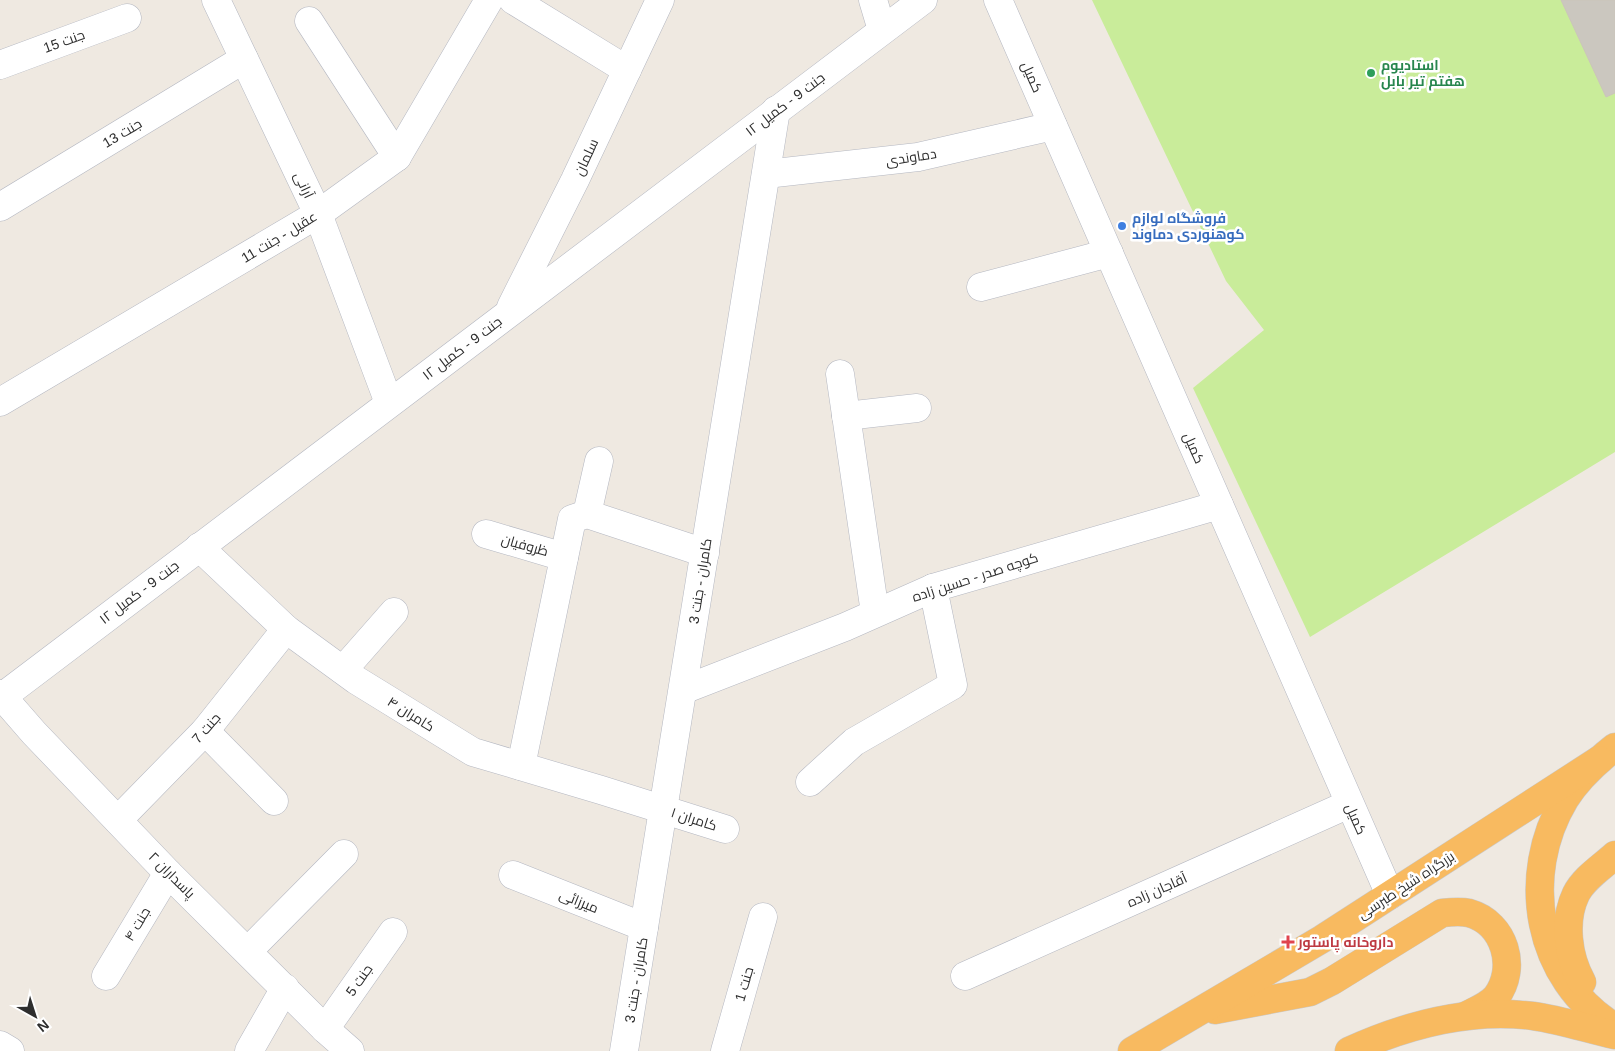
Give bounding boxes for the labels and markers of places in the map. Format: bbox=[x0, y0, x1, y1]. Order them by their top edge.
place label: استادیوم هفتم تیر بابل bbox=[1381, 57, 1465, 91]
marker: استادیوم هفتم تیر بابل bbox=[1365, 67, 1377, 79]
place label: فروشگاه لوازم کوهنوردی دماوند bbox=[1132, 210, 1244, 243]
marker: فروشگاه لوازم کوهنوردی دماوند bbox=[1116, 220, 1128, 232]
place label: داروخانه پاستور bbox=[1297, 934, 1393, 953]
marker: داروخانه پاستور bbox=[1282, 936, 1294, 948]

